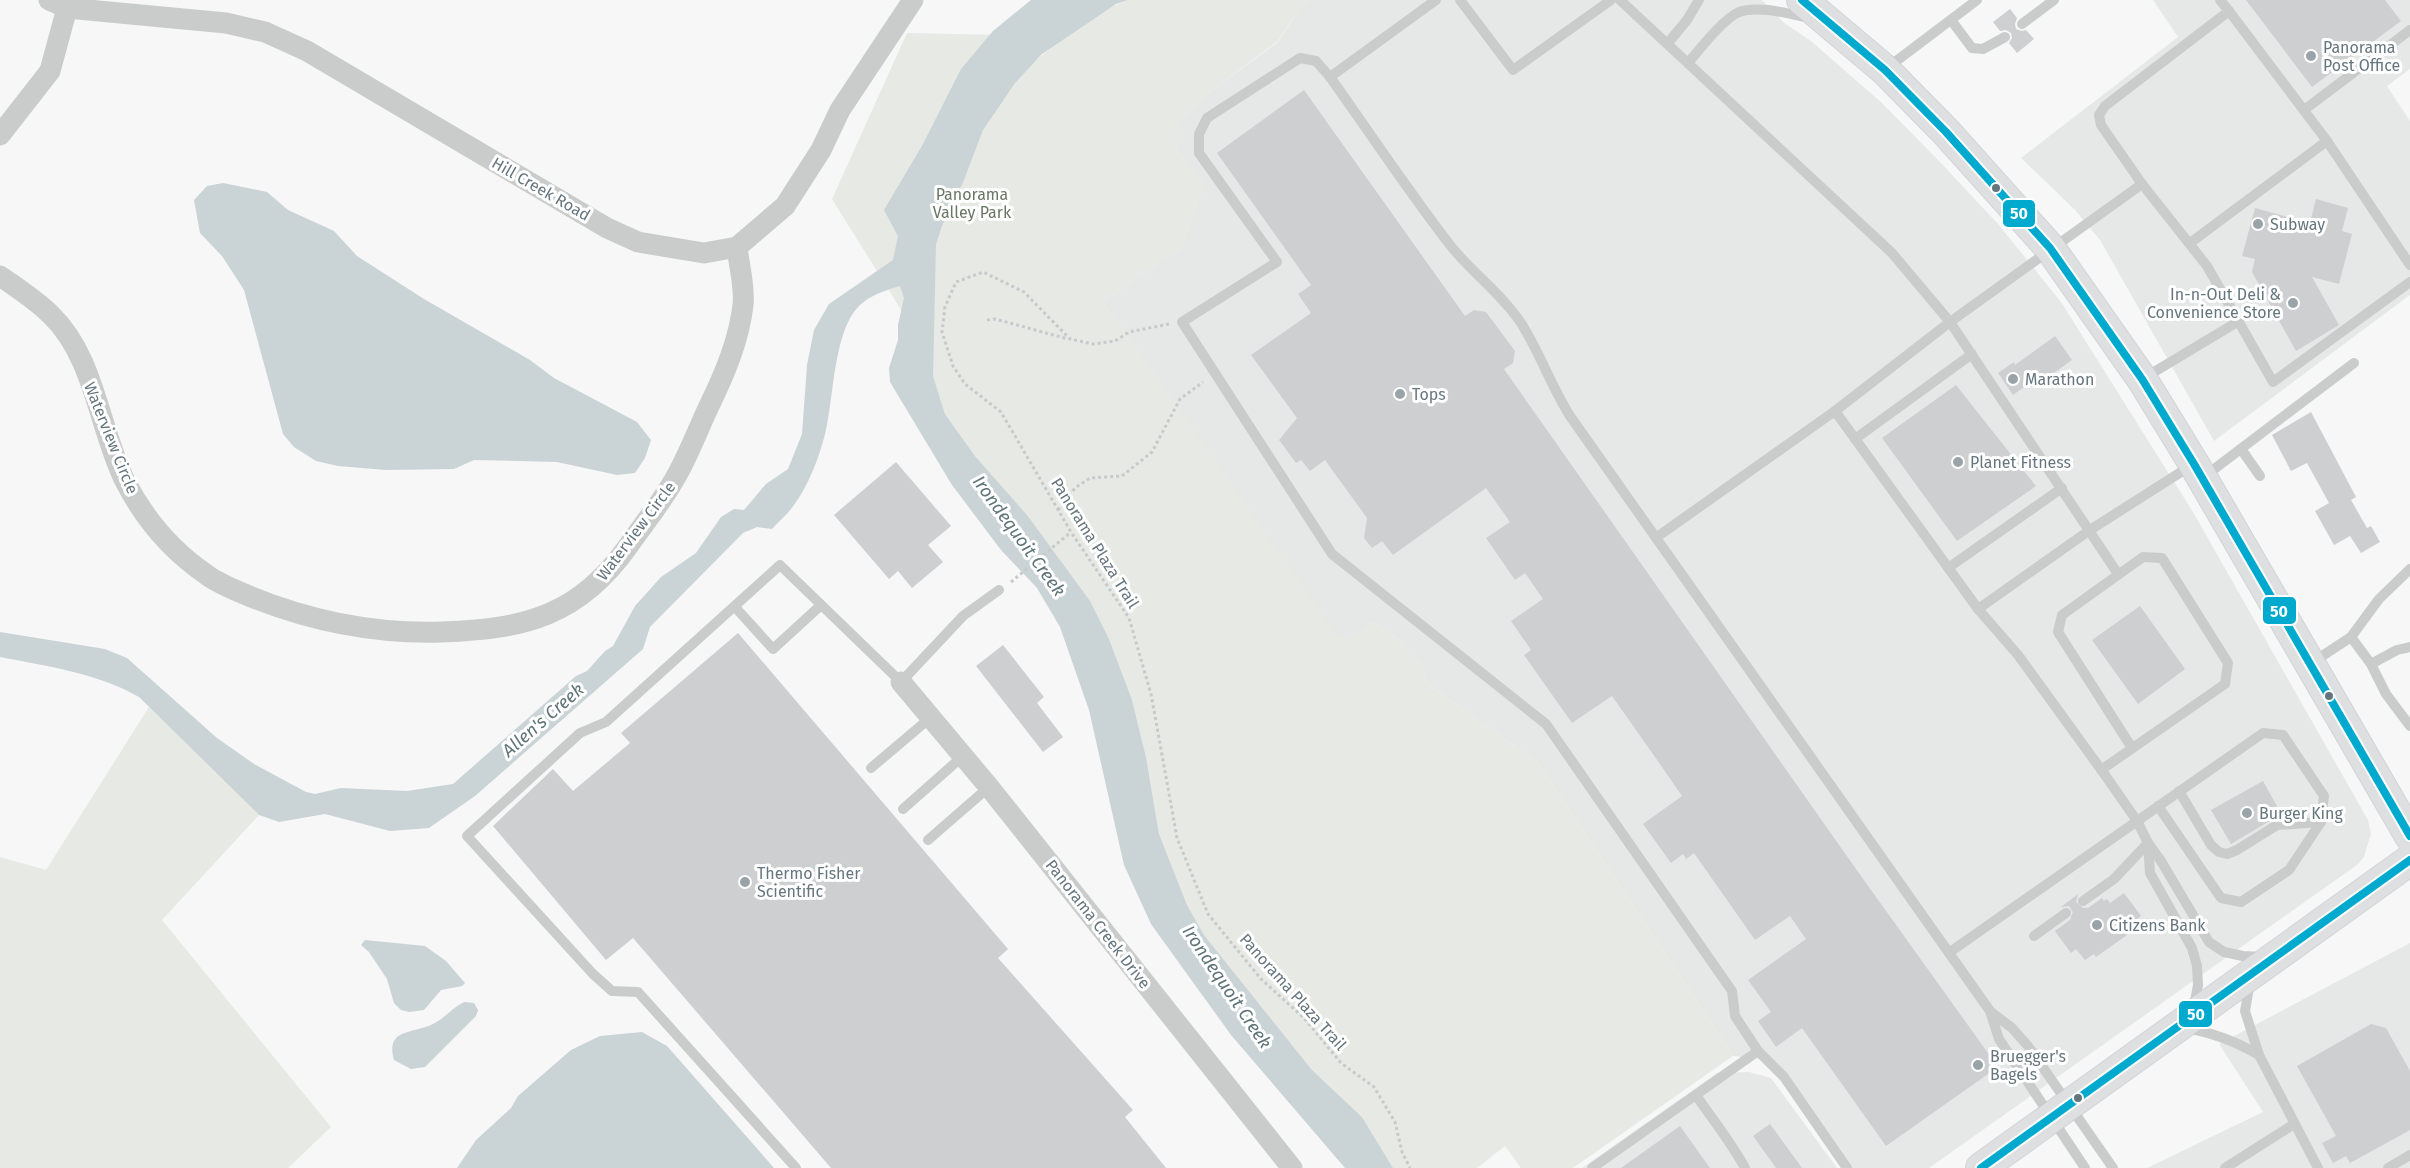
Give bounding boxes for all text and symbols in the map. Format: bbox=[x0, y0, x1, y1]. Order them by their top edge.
place label: Panorama Post Office bbox=[2323, 38, 2400, 75]
marker: Panorama Post Office bbox=[2304, 49, 2318, 63]
street label: Hill Creek Road bbox=[489, 153, 593, 225]
unlabelled marker bbox=[1990, 182, 2002, 194]
park label: Panorama Valley Park bbox=[933, 185, 1012, 222]
line badge: 50 bbox=[2002, 199, 2036, 228]
text: 50 bbox=[2010, 204, 2028, 223]
place label: Subway bbox=[2270, 215, 2325, 234]
marker: Subway bbox=[2251, 217, 2265, 231]
place label: In-n-Out Deli & Convenience Store bbox=[2147, 285, 2281, 322]
marker: In-n-Out Deli & Convenience Store bbox=[2286, 296, 2300, 310]
place label: Marathon bbox=[2025, 370, 2094, 389]
marker: Marathon bbox=[2006, 372, 2020, 386]
street label: Waterview Circle bbox=[80, 379, 142, 497]
place label: Tops bbox=[1412, 385, 1446, 404]
marker: Tops bbox=[1393, 387, 1407, 401]
place label: Planet Fitness bbox=[1970, 453, 2071, 472]
marker: Planet Fitness bbox=[1951, 455, 1965, 469]
water label: Irondequoit Creek bbox=[968, 471, 1070, 601]
street label: Panorama Plaza Trail bbox=[1047, 474, 1143, 612]
street label: Waterview Circle bbox=[593, 478, 679, 584]
line badge: 50 bbox=[2262, 596, 2297, 625]
text: 50 bbox=[2270, 602, 2288, 621]
water label: Allen's Creek bbox=[497, 678, 588, 762]
unlabelled marker bbox=[2323, 690, 2335, 702]
place label: Burger King bbox=[2259, 804, 2343, 823]
marker: Burger King bbox=[2240, 806, 2254, 820]
street label: Panorama Creek Drive bbox=[1042, 856, 1154, 992]
place label: Thermo Fisher Scientific bbox=[757, 864, 861, 901]
marker: Thermo Fisher Scientific bbox=[738, 875, 752, 889]
place label: Citizens Bank bbox=[2109, 916, 2206, 935]
marker: Citizens Bank bbox=[2090, 918, 2104, 932]
water label: Irondequoit Creek bbox=[1178, 921, 1276, 1053]
street label: Panorama Plaza Trail bbox=[1236, 930, 1351, 1054]
line badge: 50 bbox=[2178, 1000, 2213, 1028]
text: 50 bbox=[2187, 1005, 2205, 1024]
place label: Bruegger's Bagels bbox=[1990, 1047, 2066, 1084]
marker: Bruegger's Bagels bbox=[1971, 1058, 1985, 1072]
unlabelled marker bbox=[2072, 1092, 2084, 1104]

